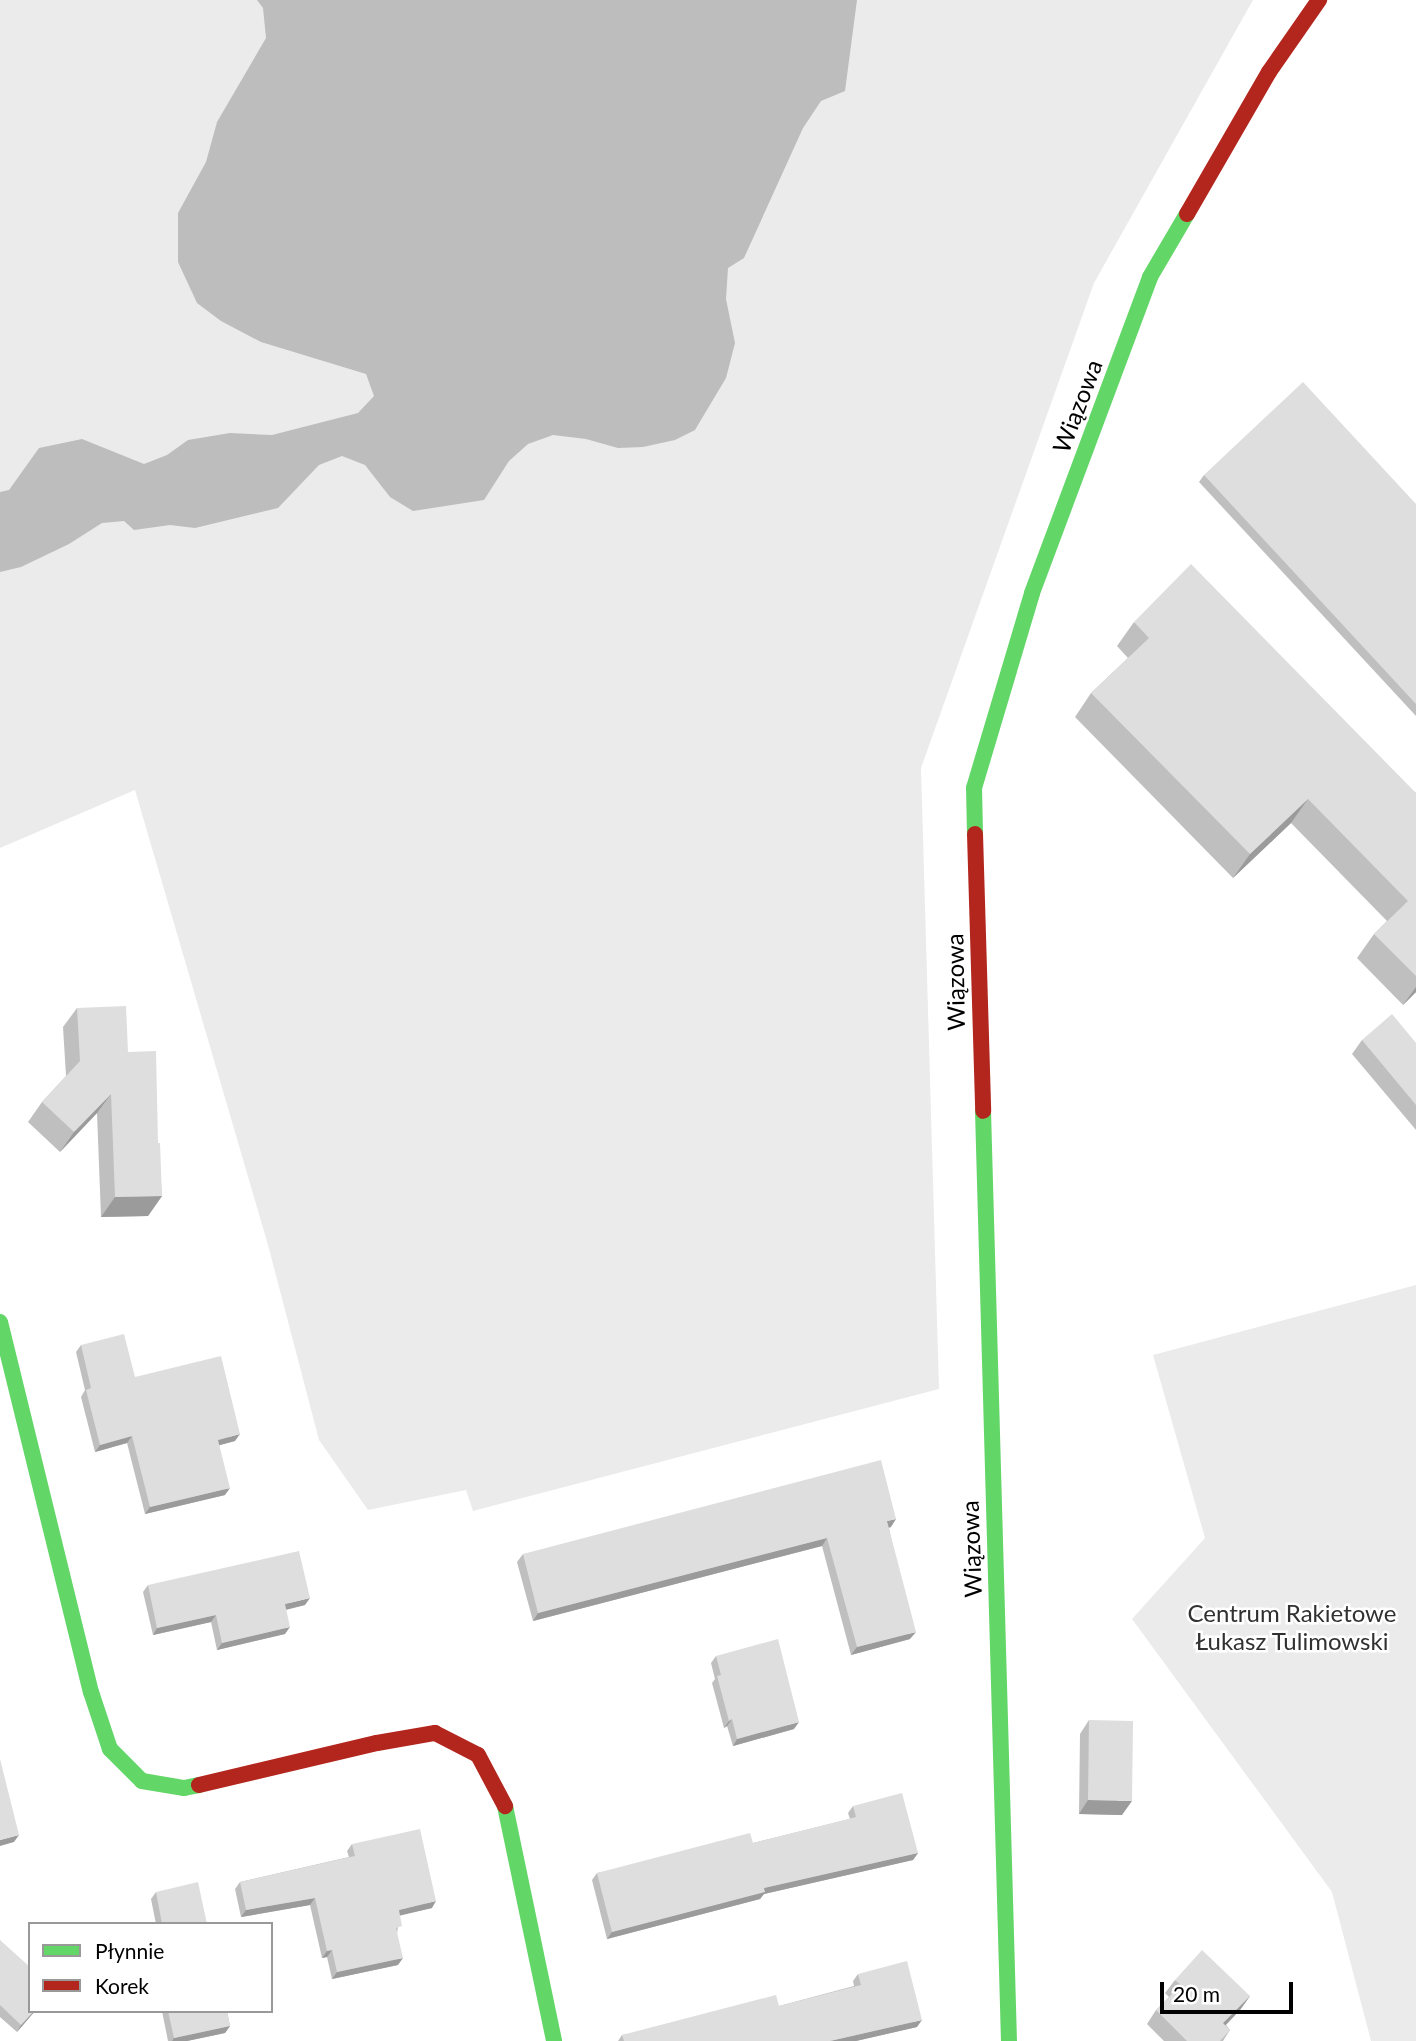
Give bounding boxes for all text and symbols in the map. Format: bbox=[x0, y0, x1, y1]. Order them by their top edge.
street label: Wiązowa bbox=[1046, 355, 1108, 457]
street label: Wiązowa bbox=[940, 933, 970, 1031]
street label: Wiązowa bbox=[955, 1500, 987, 1598]
park label: Centrum Rakietowe Łukasz Tulimowski bbox=[1188, 1599, 1396, 1655]
legend bbox=[28, 1922, 273, 2013]
text: Płynnie bbox=[95, 1938, 164, 1963]
scale bar bbox=[1164, 1968, 1297, 2012]
text: Korek bbox=[95, 1973, 149, 1998]
text: 20 m bbox=[1173, 1981, 1220, 2006]

